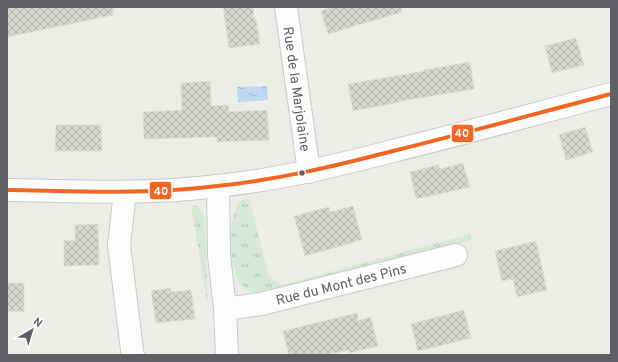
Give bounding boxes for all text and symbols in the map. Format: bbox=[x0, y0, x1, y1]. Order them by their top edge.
street label: Rue de la Marjolaine bbox=[278, 26, 313, 153]
line badge: 40 bbox=[451, 124, 474, 143]
text: 40 bbox=[455, 127, 469, 141]
unlabelled marker bbox=[297, 168, 307, 178]
line badge: 40 bbox=[149, 181, 172, 200]
text: 40 bbox=[154, 185, 168, 199]
street label: Rue du Mont des Pins bbox=[274, 261, 408, 310]
north arrow bbox=[12, 310, 52, 350]
text: N bbox=[30, 315, 45, 331]

